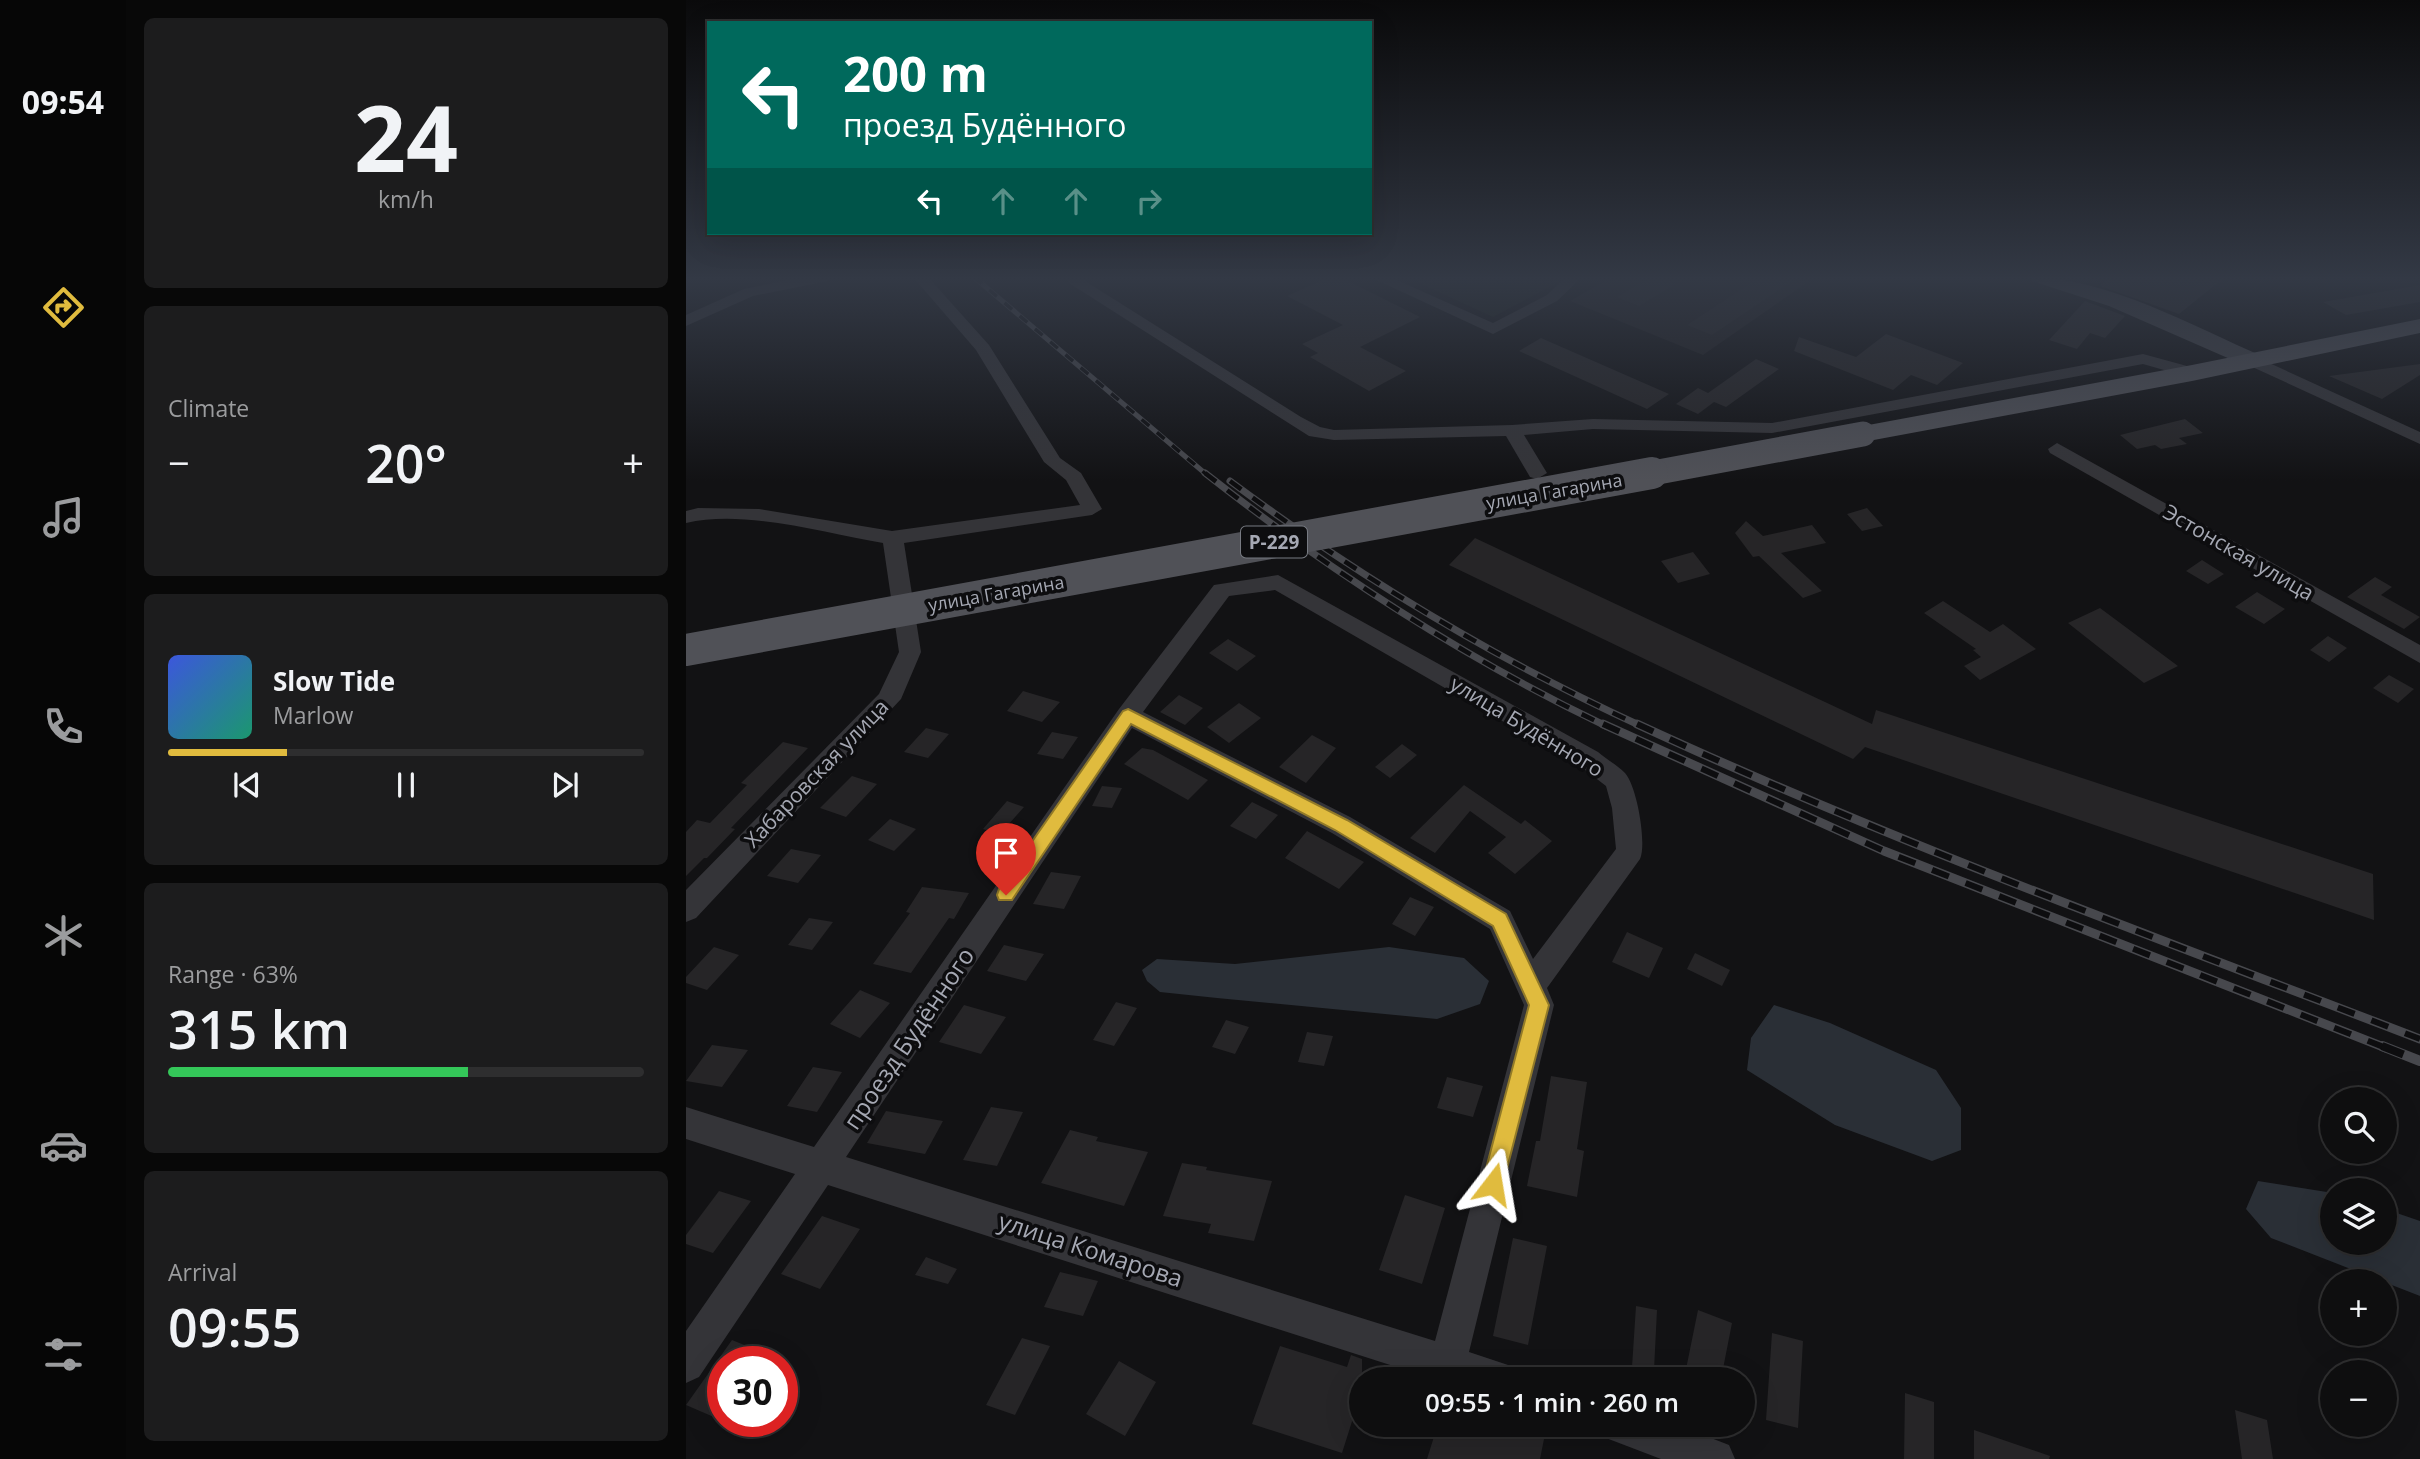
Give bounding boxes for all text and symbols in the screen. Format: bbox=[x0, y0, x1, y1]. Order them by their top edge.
text: 200 m bbox=[843, 40, 988, 106]
icon: left bbox=[728, 49, 819, 140]
text: 24 bbox=[354, 75, 458, 199]
text: 09:54 bbox=[22, 80, 104, 123]
text: проезд Будённого bbox=[843, 103, 1127, 146]
icon: left bbox=[911, 182, 949, 220]
icon: ahead bbox=[984, 182, 1022, 220]
icon: ahead bbox=[1057, 182, 1095, 220]
icon: right bbox=[1130, 182, 1168, 220]
text: km/h bbox=[378, 183, 434, 215]
icon: directions bbox=[39, 283, 88, 332]
text: Climate bbox=[168, 392, 249, 424]
text: 20° bbox=[365, 427, 447, 498]
text: − bbox=[168, 436, 190, 488]
text: + bbox=[622, 436, 644, 488]
street label: улица Гагарина bbox=[1484, 467, 1624, 515]
icon: music bbox=[39, 493, 88, 542]
street label: Эстонская улица bbox=[2159, 498, 2319, 606]
road number: Р-229 bbox=[1241, 526, 1307, 558]
street label: улица Гагарина bbox=[926, 569, 1066, 617]
text: Slow Tide bbox=[273, 663, 395, 699]
street label: улица Будённого bbox=[1445, 669, 1609, 783]
street label: Хабаровская улица bbox=[738, 693, 894, 853]
text: Marlow bbox=[273, 699, 353, 731]
icon: phone bbox=[39, 702, 88, 751]
icon: previous bbox=[228, 766, 266, 804]
icon: pause bbox=[387, 766, 425, 804]
icon: next bbox=[546, 766, 584, 804]
pin bbox=[976, 823, 1036, 895]
icon: arrive bbox=[987, 834, 1025, 872]
icon: climate bbox=[39, 911, 88, 960]
street label: проезд Будённого bbox=[835, 941, 981, 1135]
text: Range · 63% bbox=[168, 958, 298, 990]
text: 315 km bbox=[168, 993, 350, 1064]
map controls bbox=[2320, 1087, 2397, 1437]
button: search bbox=[2320, 1087, 2397, 1164]
icon: car bbox=[39, 1121, 88, 1170]
position arrow bbox=[1456, 1147, 1530, 1221]
button: layers bbox=[2320, 1178, 2397, 1255]
street label: улица Комарова bbox=[995, 1204, 1187, 1294]
text: Arrival bbox=[168, 1256, 237, 1288]
button: + bbox=[2320, 1269, 2397, 1346]
text: 09:55 bbox=[168, 1291, 301, 1362]
icon: filters bbox=[39, 1330, 88, 1379]
speed limit sign: 30 bbox=[707, 1346, 798, 1437]
button: − bbox=[2320, 1360, 2397, 1437]
text: 09:55 · 1 min · 260 m bbox=[1425, 1384, 1679, 1420]

